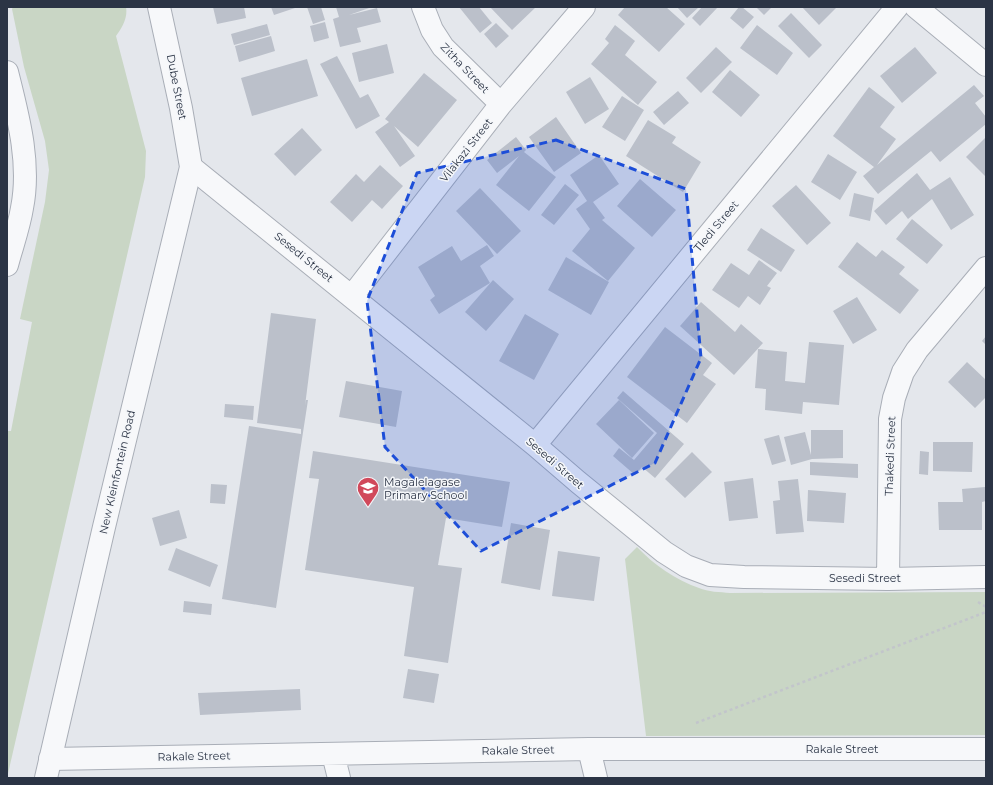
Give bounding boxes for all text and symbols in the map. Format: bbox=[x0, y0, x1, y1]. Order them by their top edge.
street label: Zitha Street bbox=[438, 40, 493, 96]
street label: Dube Street bbox=[164, 53, 190, 122]
street label: Vilakazi Street bbox=[437, 115, 496, 185]
street label: Tledi Street bbox=[691, 197, 742, 254]
street label: Sesedi Street bbox=[272, 229, 337, 285]
street label: New Kleinfontein Road bbox=[96, 409, 138, 535]
street label: Thakedi Street bbox=[882, 415, 898, 496]
street label: Sesedi Street bbox=[523, 434, 587, 492]
school or university icon: Magalelagase Primary School bbox=[355, 475, 381, 508]
place label: Magalelagase Primary School bbox=[384, 475, 467, 502]
street label: Sesedi Street bbox=[829, 571, 902, 585]
street label: Rakale Street bbox=[481, 742, 555, 758]
street label: Rakale Street bbox=[805, 742, 879, 756]
street label: Rakale Street bbox=[157, 748, 231, 764]

